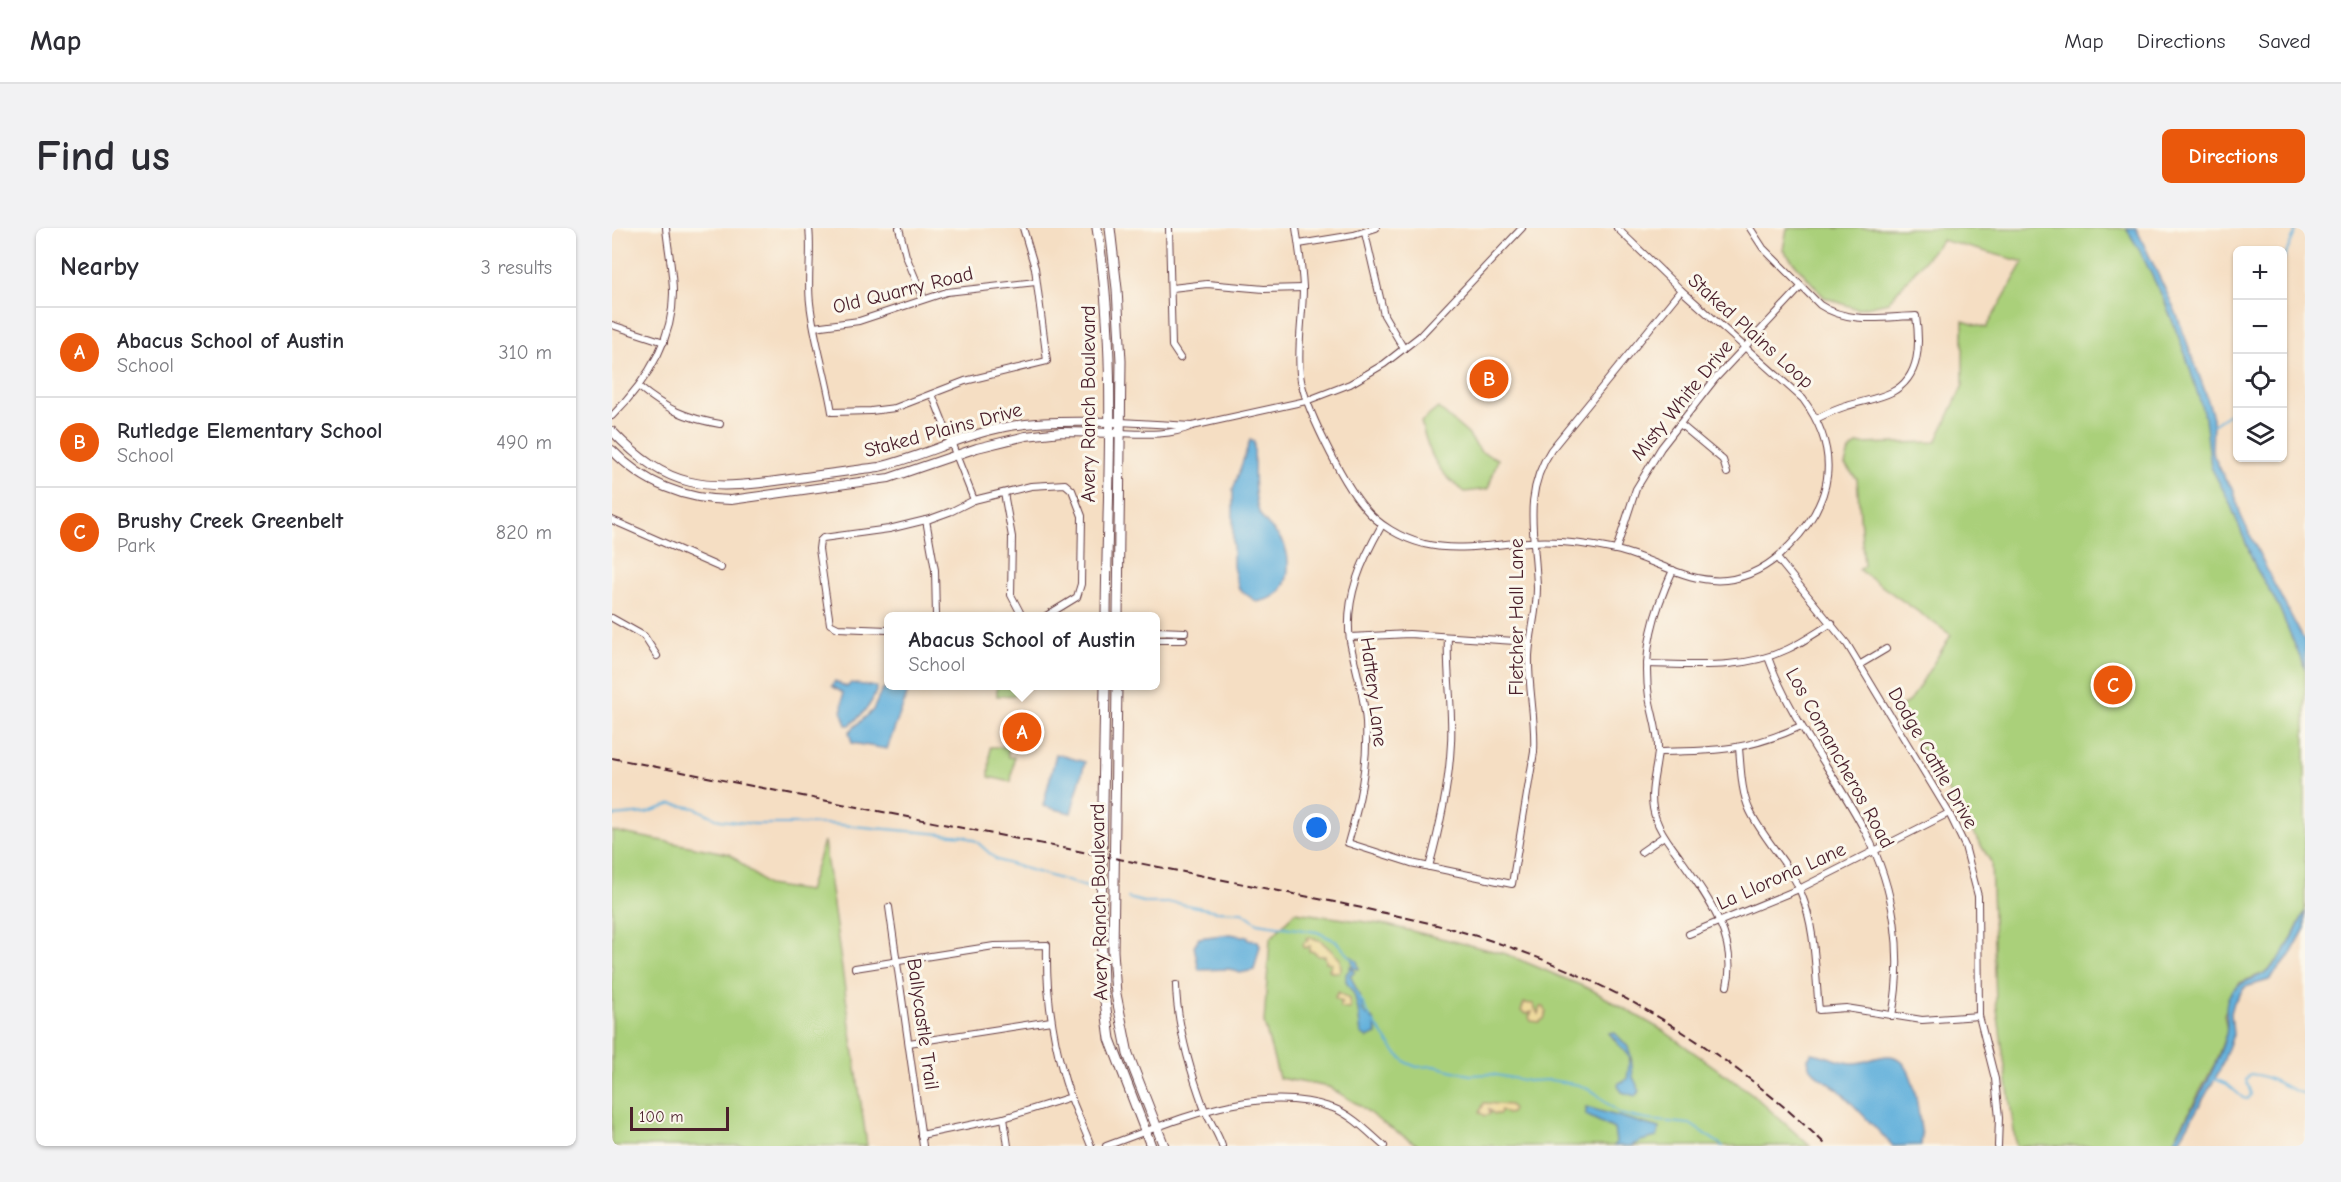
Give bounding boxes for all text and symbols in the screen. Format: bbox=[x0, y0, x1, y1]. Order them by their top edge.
text: Map bbox=[30, 25, 81, 57]
text: Map bbox=[2064, 29, 2104, 53]
text: Directions bbox=[2137, 29, 2226, 53]
text: Saved bbox=[2259, 29, 2311, 53]
button: Directions bbox=[2162, 129, 2305, 183]
text: Find us bbox=[36, 132, 170, 181]
map controls bbox=[2233, 246, 2287, 462]
button: + bbox=[2233, 246, 2287, 300]
text: Nearby bbox=[60, 252, 139, 282]
text: 3 results bbox=[481, 256, 552, 279]
street label: Old Quarry Road bbox=[830, 261, 976, 319]
street label: Staked Plains Loop bbox=[1683, 269, 1819, 393]
button: − bbox=[2233, 300, 2287, 354]
street label: Avery Ranch Boulevard bbox=[1077, 305, 1100, 503]
text: Abacus School of Austin bbox=[117, 328, 344, 354]
street label: Misty White Drive bbox=[1626, 335, 1738, 465]
text: A bbox=[74, 341, 85, 364]
text: 310 m bbox=[499, 341, 552, 364]
text: School bbox=[117, 354, 174, 377]
button: locate bbox=[2233, 354, 2287, 408]
pin: B bbox=[1470, 356, 1508, 402]
street label: Staked Plains Drive bbox=[861, 398, 1025, 462]
button: layers bbox=[2233, 408, 2287, 462]
text: Rutledge Elementary School bbox=[117, 418, 382, 444]
text: B bbox=[73, 431, 86, 454]
text: 490 m bbox=[496, 431, 552, 454]
text: School bbox=[117, 444, 174, 467]
text: Brushy Creek Greenbelt bbox=[117, 508, 343, 534]
text: C bbox=[73, 521, 86, 544]
text: 820 m bbox=[496, 521, 552, 544]
text: Park bbox=[117, 534, 155, 557]
street label: Fletcher Hall Lane bbox=[1505, 538, 1528, 696]
popup bbox=[884, 612, 1160, 690]
text: Abacus School of Austin bbox=[908, 627, 1136, 653]
street label: Hattery Lane bbox=[1356, 636, 1392, 748]
text: School bbox=[908, 653, 965, 676]
pin: C bbox=[2094, 662, 2132, 708]
street label: Los Comancheros Road bbox=[1781, 664, 1899, 852]
street label: Dodge Cattle Drive bbox=[1883, 683, 1983, 833]
pin: A bbox=[1002, 710, 1042, 754]
street label: Avery Ranch Boulevard bbox=[1086, 803, 1112, 1001]
your location bbox=[1302, 813, 1331, 842]
street label: La Llorona Lane bbox=[1713, 837, 1849, 915]
street label: Ballycastle Trail bbox=[902, 957, 944, 1091]
scale bar bbox=[630, 1104, 729, 1132]
text: 100 m bbox=[639, 1108, 683, 1126]

